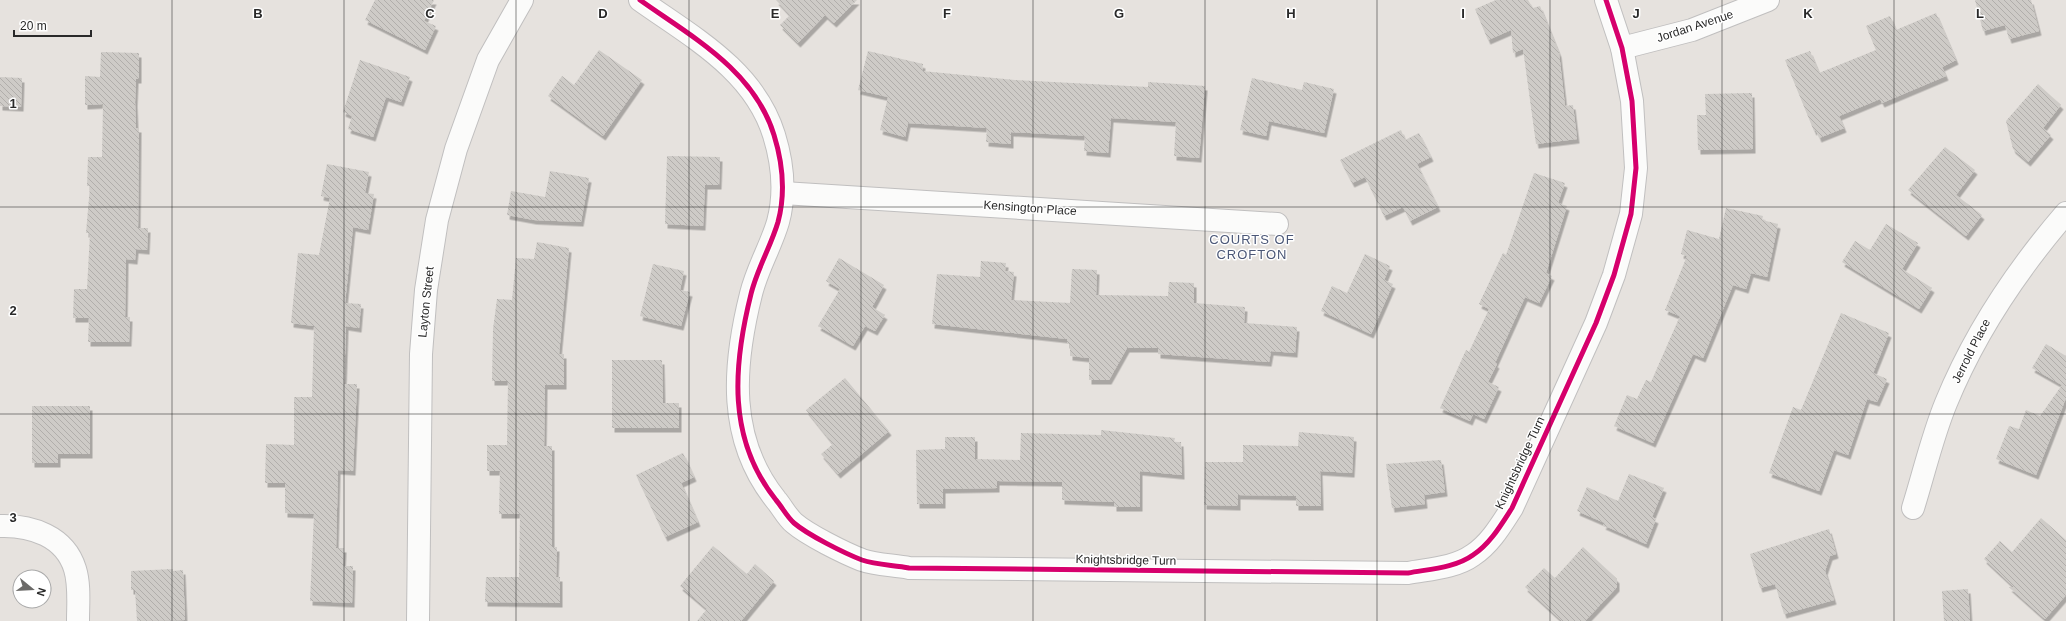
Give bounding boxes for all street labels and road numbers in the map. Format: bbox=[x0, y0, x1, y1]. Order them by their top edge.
street label: Jordan Avenue bbox=[1655, 7, 1735, 45]
street label: Kensington Place bbox=[983, 198, 1077, 218]
street label: Layton Street bbox=[415, 265, 437, 338]
street label: Jerrold Place bbox=[1949, 316, 1993, 385]
street label: Knightsbridge Turn bbox=[1492, 414, 1548, 512]
street label: Knightsbridge Turn bbox=[1076, 552, 1176, 568]

